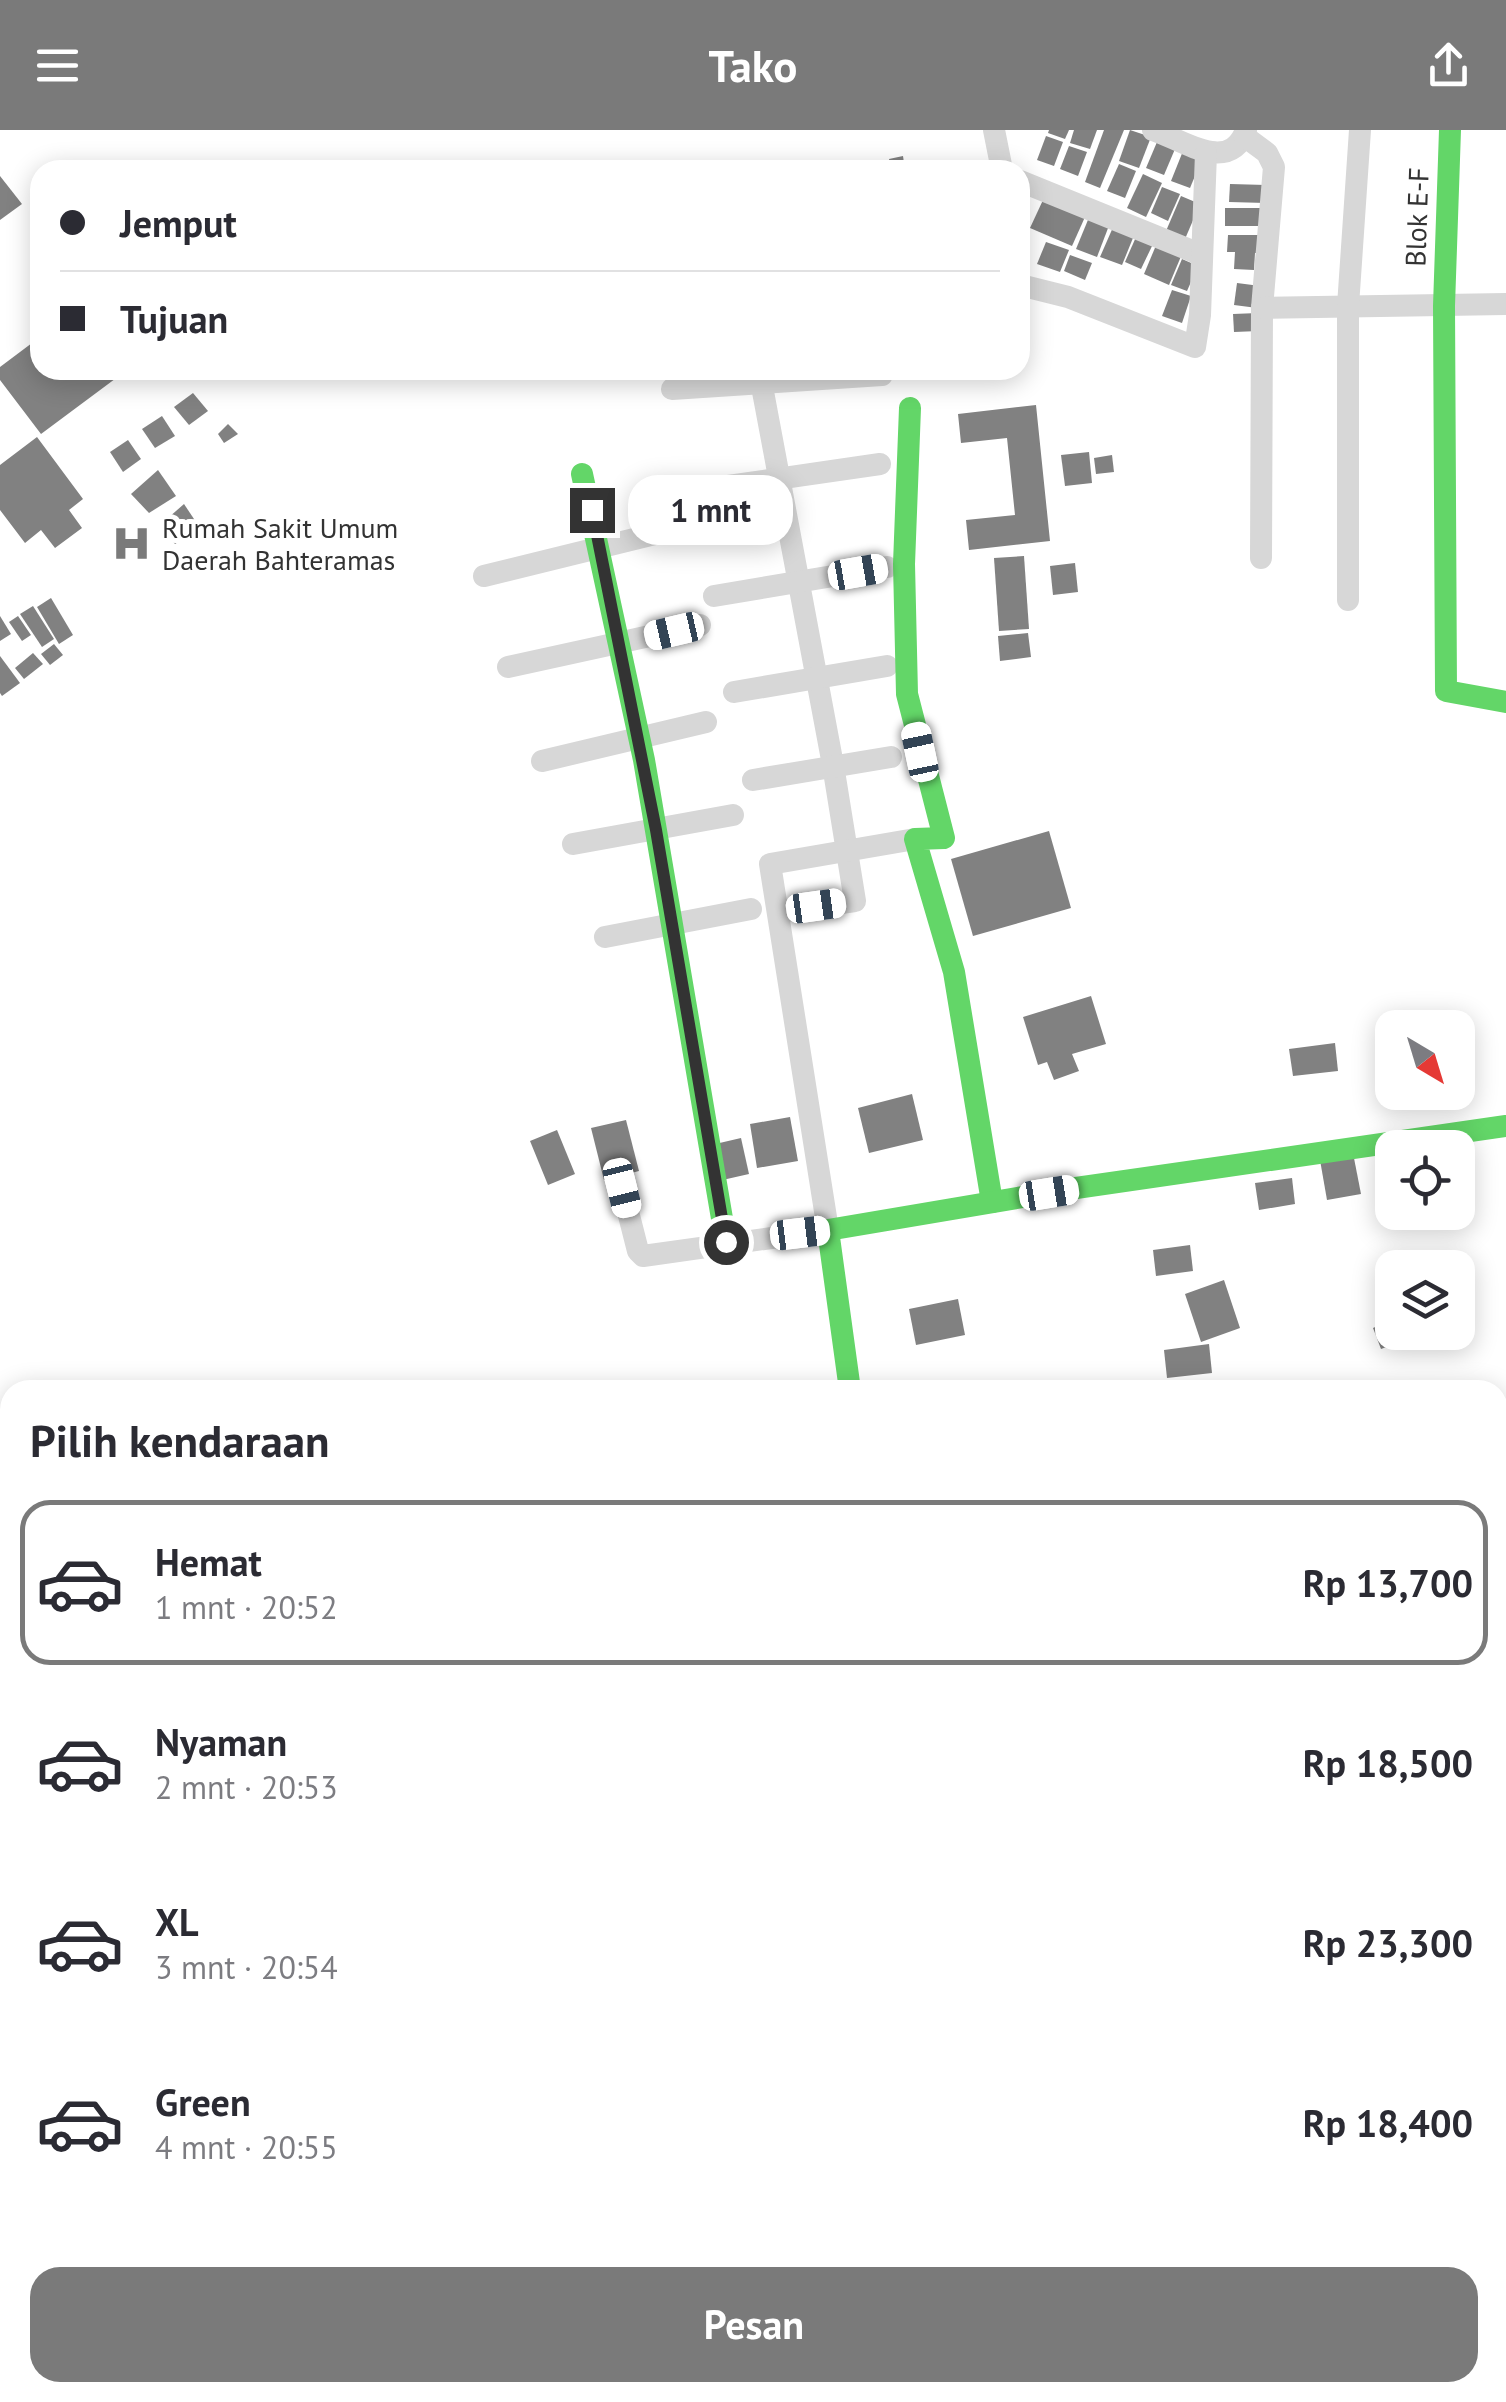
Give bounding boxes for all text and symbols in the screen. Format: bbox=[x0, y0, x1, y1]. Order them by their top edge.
text: Tako bbox=[709, 36, 797, 94]
icon: menu bbox=[30, 38, 85, 93]
icon: share bbox=[1421, 38, 1476, 93]
street label: Blok E-F bbox=[1396, 167, 1437, 267]
text: Jemput bbox=[120, 198, 237, 247]
text: Tujuan bbox=[120, 294, 228, 343]
callout: 1 mnt bbox=[627, 475, 792, 545]
route end bbox=[570, 488, 615, 533]
text: 1 mnt bbox=[670, 489, 751, 531]
place label: Rumah Sakit Umum Daerah Bahteramas bbox=[162, 509, 398, 578]
hospital icon: Rumah Sakit Umum Daerah Bahteramas bbox=[111, 523, 153, 565]
car bbox=[826, 552, 890, 592]
car bbox=[641, 610, 707, 652]
car bbox=[899, 720, 941, 784]
car bbox=[784, 887, 848, 925]
north arrow bbox=[1375, 1010, 1475, 1110]
map controls bbox=[1375, 1010, 1475, 1350]
button: locate bbox=[1375, 1130, 1475, 1230]
car bbox=[600, 1155, 644, 1221]
car bbox=[1017, 1173, 1081, 1213]
car bbox=[768, 1214, 832, 1252]
route start bbox=[704, 1220, 749, 1265]
button: layers bbox=[1375, 1250, 1475, 1350]
text: Pilih kendaraan bbox=[30, 1411, 330, 1469]
text: Hemat bbox=[155, 1537, 262, 1586]
icon: car bbox=[35, 1538, 125, 1628]
text: Rp 13,700 bbox=[1303, 1558, 1473, 1607]
text: 1 mnt · 20:52 bbox=[155, 1586, 338, 1628]
text: Nyaman bbox=[155, 1717, 287, 1766]
icon: car bbox=[35, 1718, 125, 1808]
text: Rp 18,500 bbox=[1303, 1738, 1473, 1787]
text: 2 mnt · 20:53 bbox=[155, 1766, 338, 1808]
text: XL bbox=[155, 1897, 199, 1946]
icon: car bbox=[35, 1898, 125, 1988]
text: Rp 23,300 bbox=[1303, 1918, 1473, 1967]
text: 3 mnt · 20:54 bbox=[155, 1946, 338, 1988]
text: Green bbox=[155, 2077, 251, 2126]
icon: car bbox=[35, 2078, 125, 2168]
text: Rp 18,400 bbox=[1303, 2098, 1473, 2147]
text: 4 mnt · 20:55 bbox=[155, 2126, 338, 2168]
button: Pesan bbox=[30, 2267, 1478, 2382]

